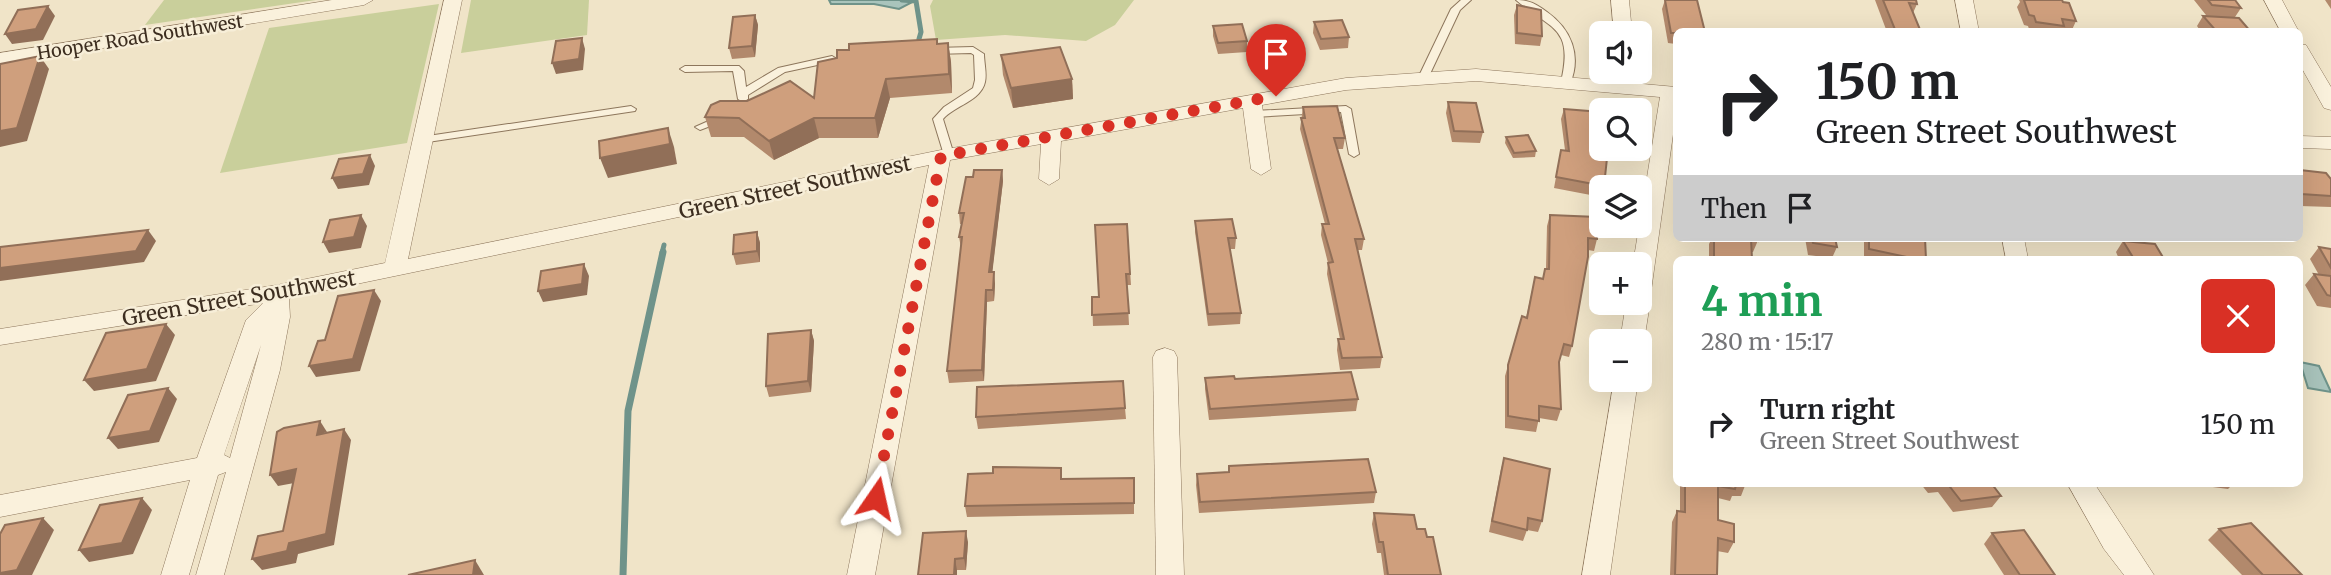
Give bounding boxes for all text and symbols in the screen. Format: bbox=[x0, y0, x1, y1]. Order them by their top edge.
street label: Hooper Road Southwest bbox=[35, 9, 245, 65]
map controls bbox=[1589, 21, 1652, 392]
button: sound bbox=[1589, 21, 1652, 84]
pin bbox=[1246, 24, 1306, 96]
icon: arrive bbox=[1257, 35, 1295, 73]
text: 150 m bbox=[1816, 51, 1959, 112]
icon: right bbox=[1701, 56, 1792, 147]
button: search bbox=[1589, 98, 1652, 161]
text: Green Street Southwest bbox=[1816, 112, 2177, 152]
street label: Green Street Southwest bbox=[676, 149, 914, 225]
button: layers bbox=[1589, 175, 1652, 238]
icon: arrive bbox=[1781, 189, 1819, 227]
text: Then bbox=[1701, 192, 1767, 225]
button: + bbox=[1589, 252, 1652, 315]
street label: Green Street Southwest bbox=[120, 264, 358, 332]
text: 4 min bbox=[1701, 275, 1823, 327]
button: close bbox=[2201, 279, 2275, 353]
text: 280 m · 15:17 bbox=[1701, 327, 1834, 356]
button: − bbox=[1589, 329, 1652, 392]
text: Turn right bbox=[1760, 393, 1895, 426]
icon: right bbox=[1701, 405, 1739, 443]
text: 150 m bbox=[2201, 408, 2275, 441]
text: Green Street Southwest bbox=[1760, 426, 2019, 455]
position arrow bbox=[839, 461, 913, 535]

